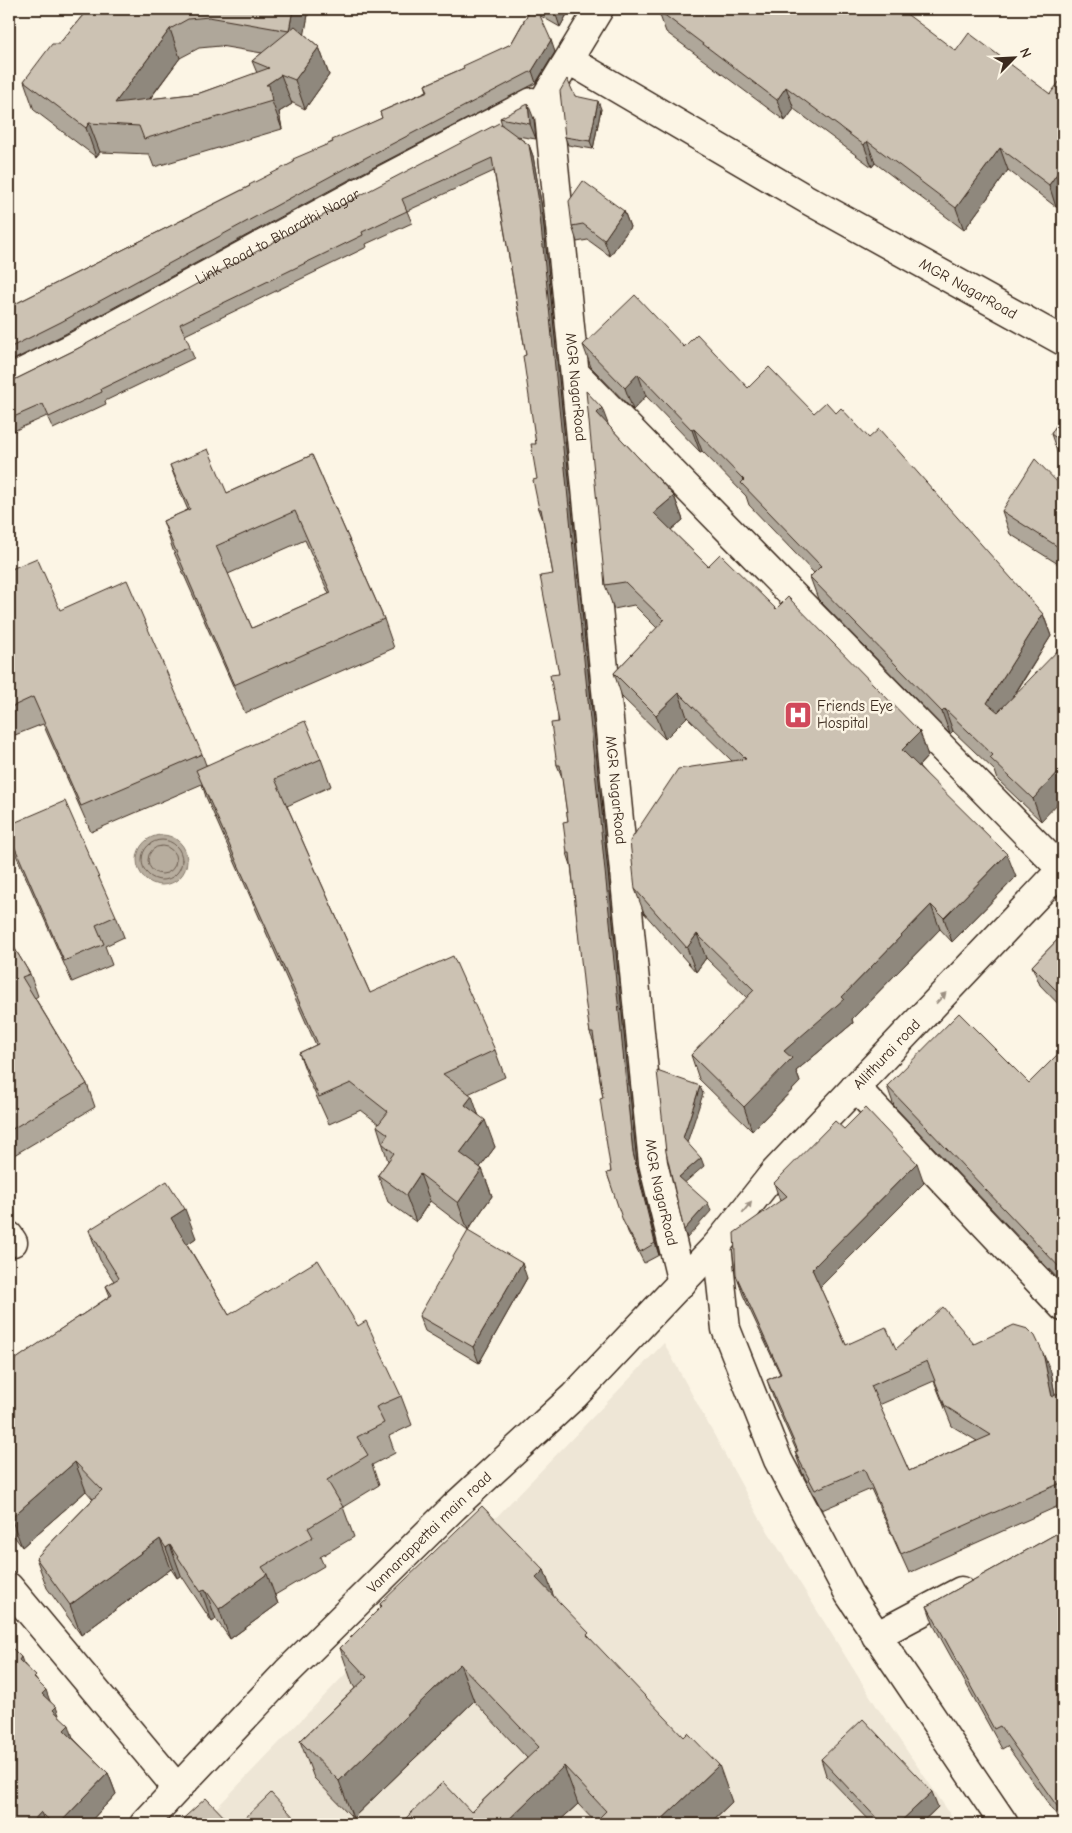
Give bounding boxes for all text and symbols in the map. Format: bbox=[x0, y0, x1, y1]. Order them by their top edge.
north arrow bbox=[990, 32, 1040, 82]
text: N bbox=[1016, 45, 1035, 61]
street label: Link Road to Bharathi Nagar bbox=[192, 185, 363, 288]
street label: MGR NagarRoad bbox=[916, 254, 1020, 323]
street label: MGR NagarRoad bbox=[562, 332, 590, 442]
place label: Friends Eye Hospital bbox=[817, 697, 894, 732]
hospital icon: Friends Eye Hospital bbox=[783, 700, 813, 730]
street label: MGR NagarRoad bbox=[602, 735, 630, 845]
one-way arrow bbox=[934, 992, 946, 1004]
street label: Allithurai road bbox=[849, 1015, 924, 1093]
street label: MGR NagarRoad bbox=[642, 1138, 682, 1247]
one-way arrow bbox=[742, 1201, 753, 1214]
street label: Vannarappettai main road bbox=[363, 1468, 495, 1597]

